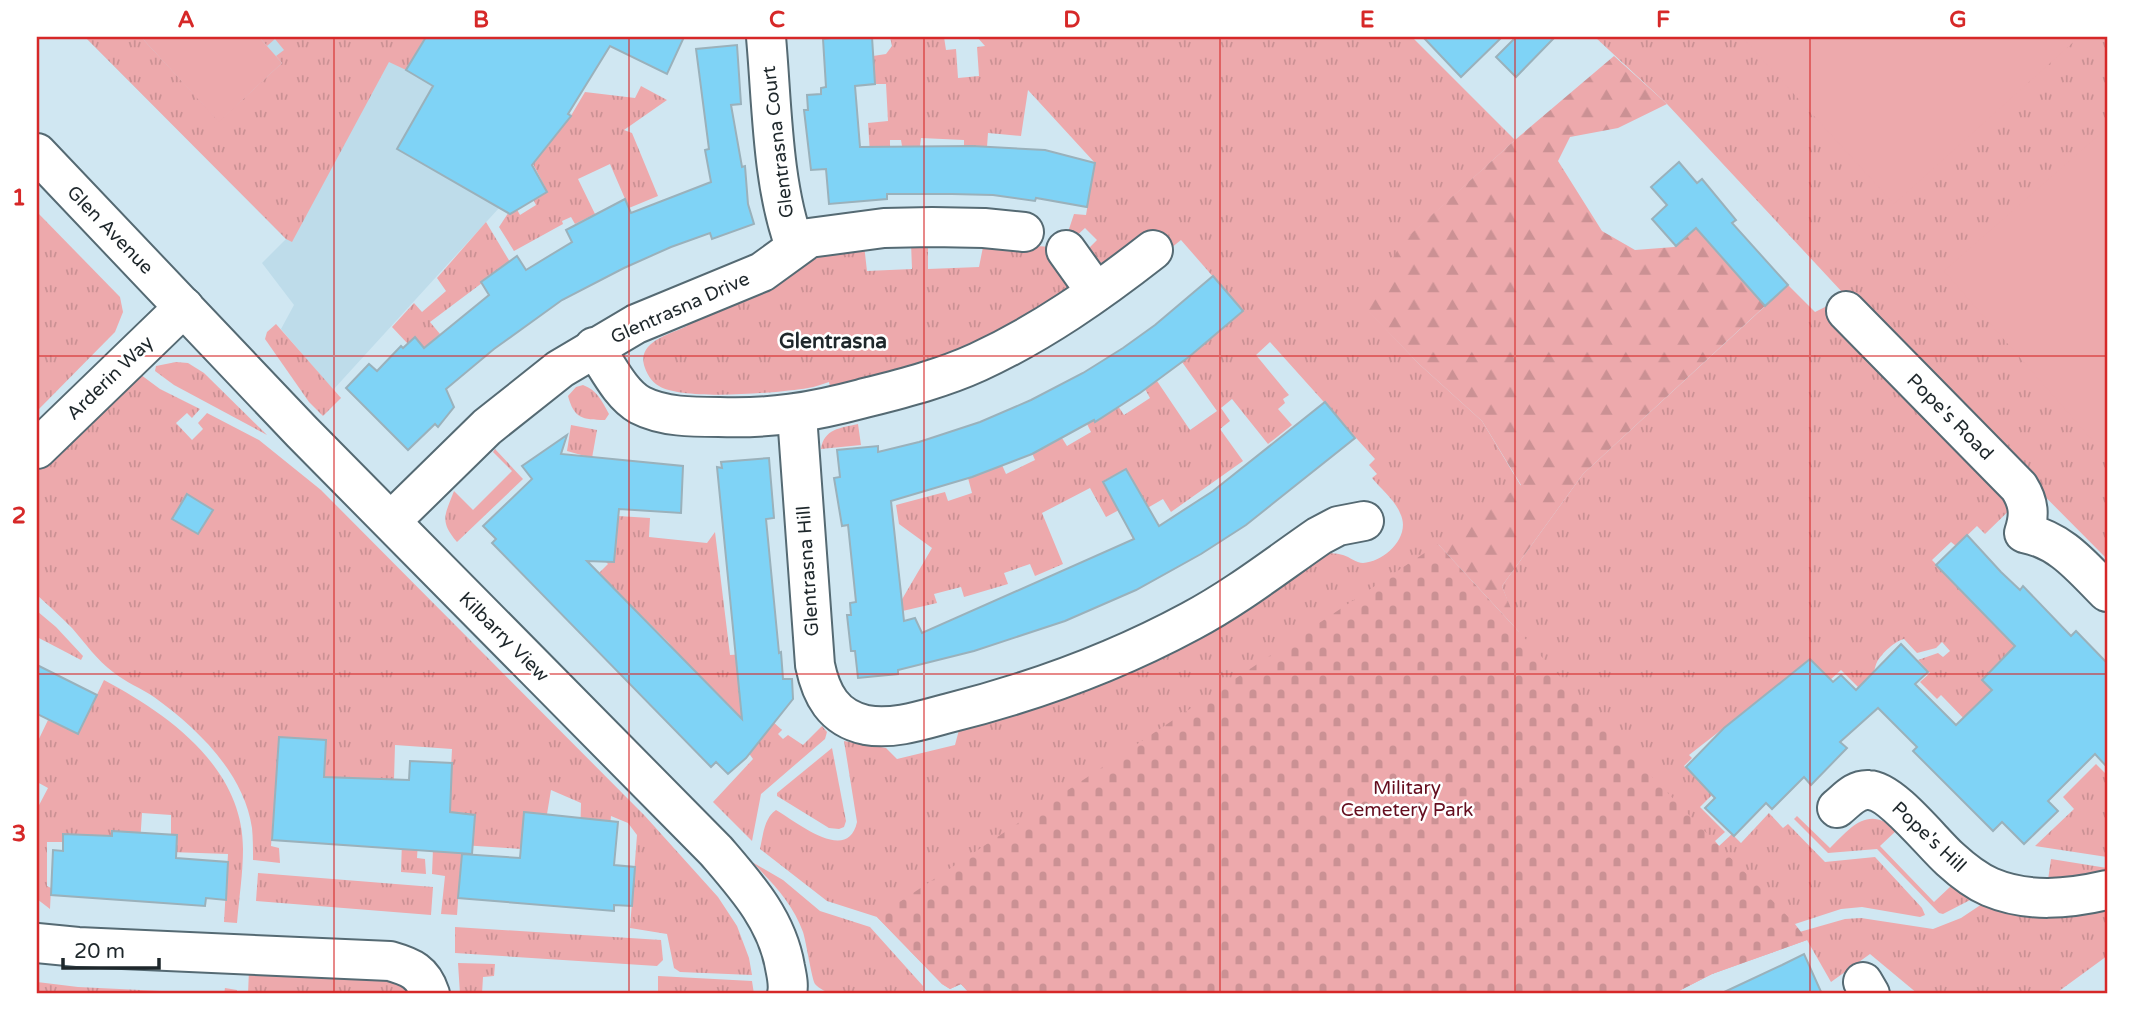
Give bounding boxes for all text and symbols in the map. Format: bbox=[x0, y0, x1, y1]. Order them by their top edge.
text: A bbox=[177, 6, 195, 34]
text: B bbox=[473, 6, 489, 34]
text: C bbox=[769, 6, 785, 34]
text: D bbox=[1063, 6, 1081, 34]
text: E bbox=[1360, 6, 1374, 34]
text: F bbox=[1656, 6, 1670, 34]
text: G bbox=[1949, 6, 1967, 34]
street label: Glentrasna Court bbox=[758, 65, 798, 219]
street label: Glen Avenue bbox=[62, 181, 158, 279]
text: 1 bbox=[12, 184, 26, 212]
street label: Glentrasna Drive bbox=[607, 268, 753, 348]
district label: Glentrasna bbox=[779, 329, 887, 354]
street label: Arderin Way bbox=[62, 331, 158, 425]
street label: Pope's Road bbox=[1902, 369, 1998, 465]
text: 2 bbox=[12, 502, 26, 530]
street label: Glentrasna Hill bbox=[792, 505, 824, 637]
street label: Kilbarry View bbox=[455, 588, 553, 686]
park label: Military Cemetery Park bbox=[1341, 777, 1473, 821]
street label: Pope's Hill bbox=[1887, 797, 1971, 877]
text: 3 bbox=[12, 820, 26, 848]
scale bar bbox=[63, 926, 159, 970]
text: 20 m bbox=[74, 939, 125, 964]

